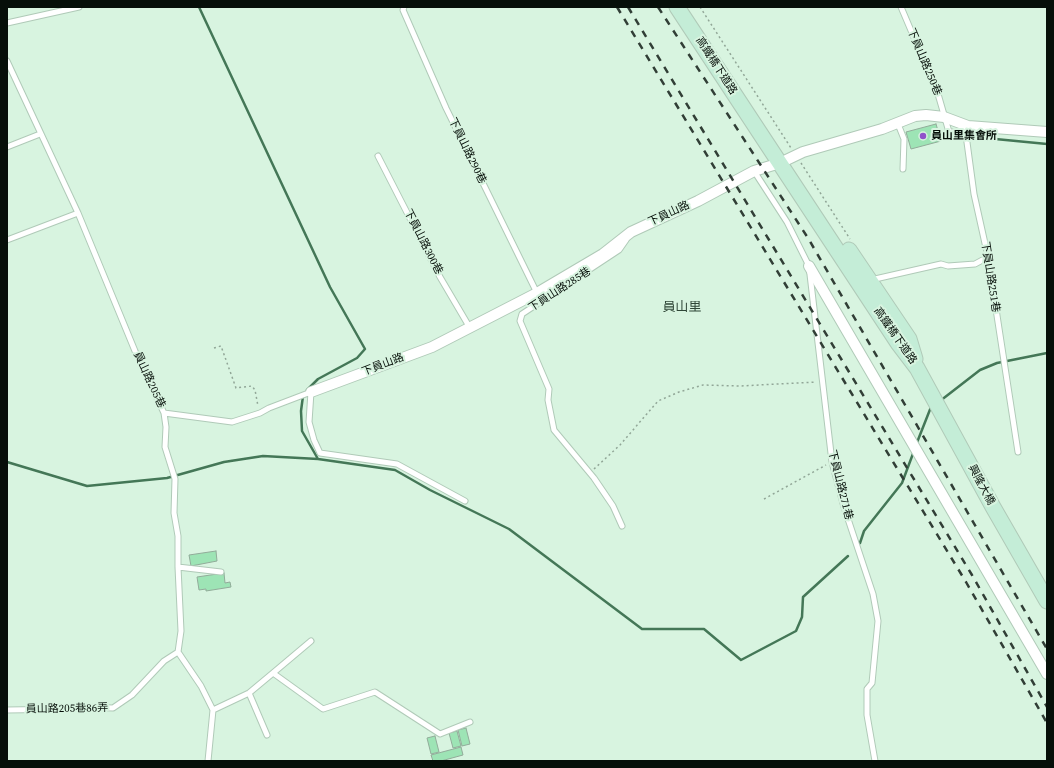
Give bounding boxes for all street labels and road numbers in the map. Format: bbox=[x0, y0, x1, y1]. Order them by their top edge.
street label: 下員山路250巷 bbox=[904, 27, 944, 97]
street label: 高鐵橋下道路 bbox=[692, 35, 740, 97]
street label: 下員山路290巷 bbox=[445, 116, 489, 186]
street label: 下員山路 bbox=[646, 199, 692, 229]
street label: 下員山路300巷 bbox=[401, 207, 445, 277]
street label: 下員山路251巷 bbox=[978, 241, 1002, 313]
street label: 下員山路285巷 bbox=[526, 265, 594, 315]
street label: 高鐵橋下道路 bbox=[871, 305, 919, 367]
street label: 員山路205巷 bbox=[130, 350, 168, 410]
street label: 下員山路 bbox=[360, 351, 406, 379]
street label: 下員山路271巷 bbox=[825, 449, 855, 521]
street label: 興隆大橋 bbox=[965, 462, 997, 508]
street label: 員山路205巷86弄 bbox=[26, 702, 108, 716]

